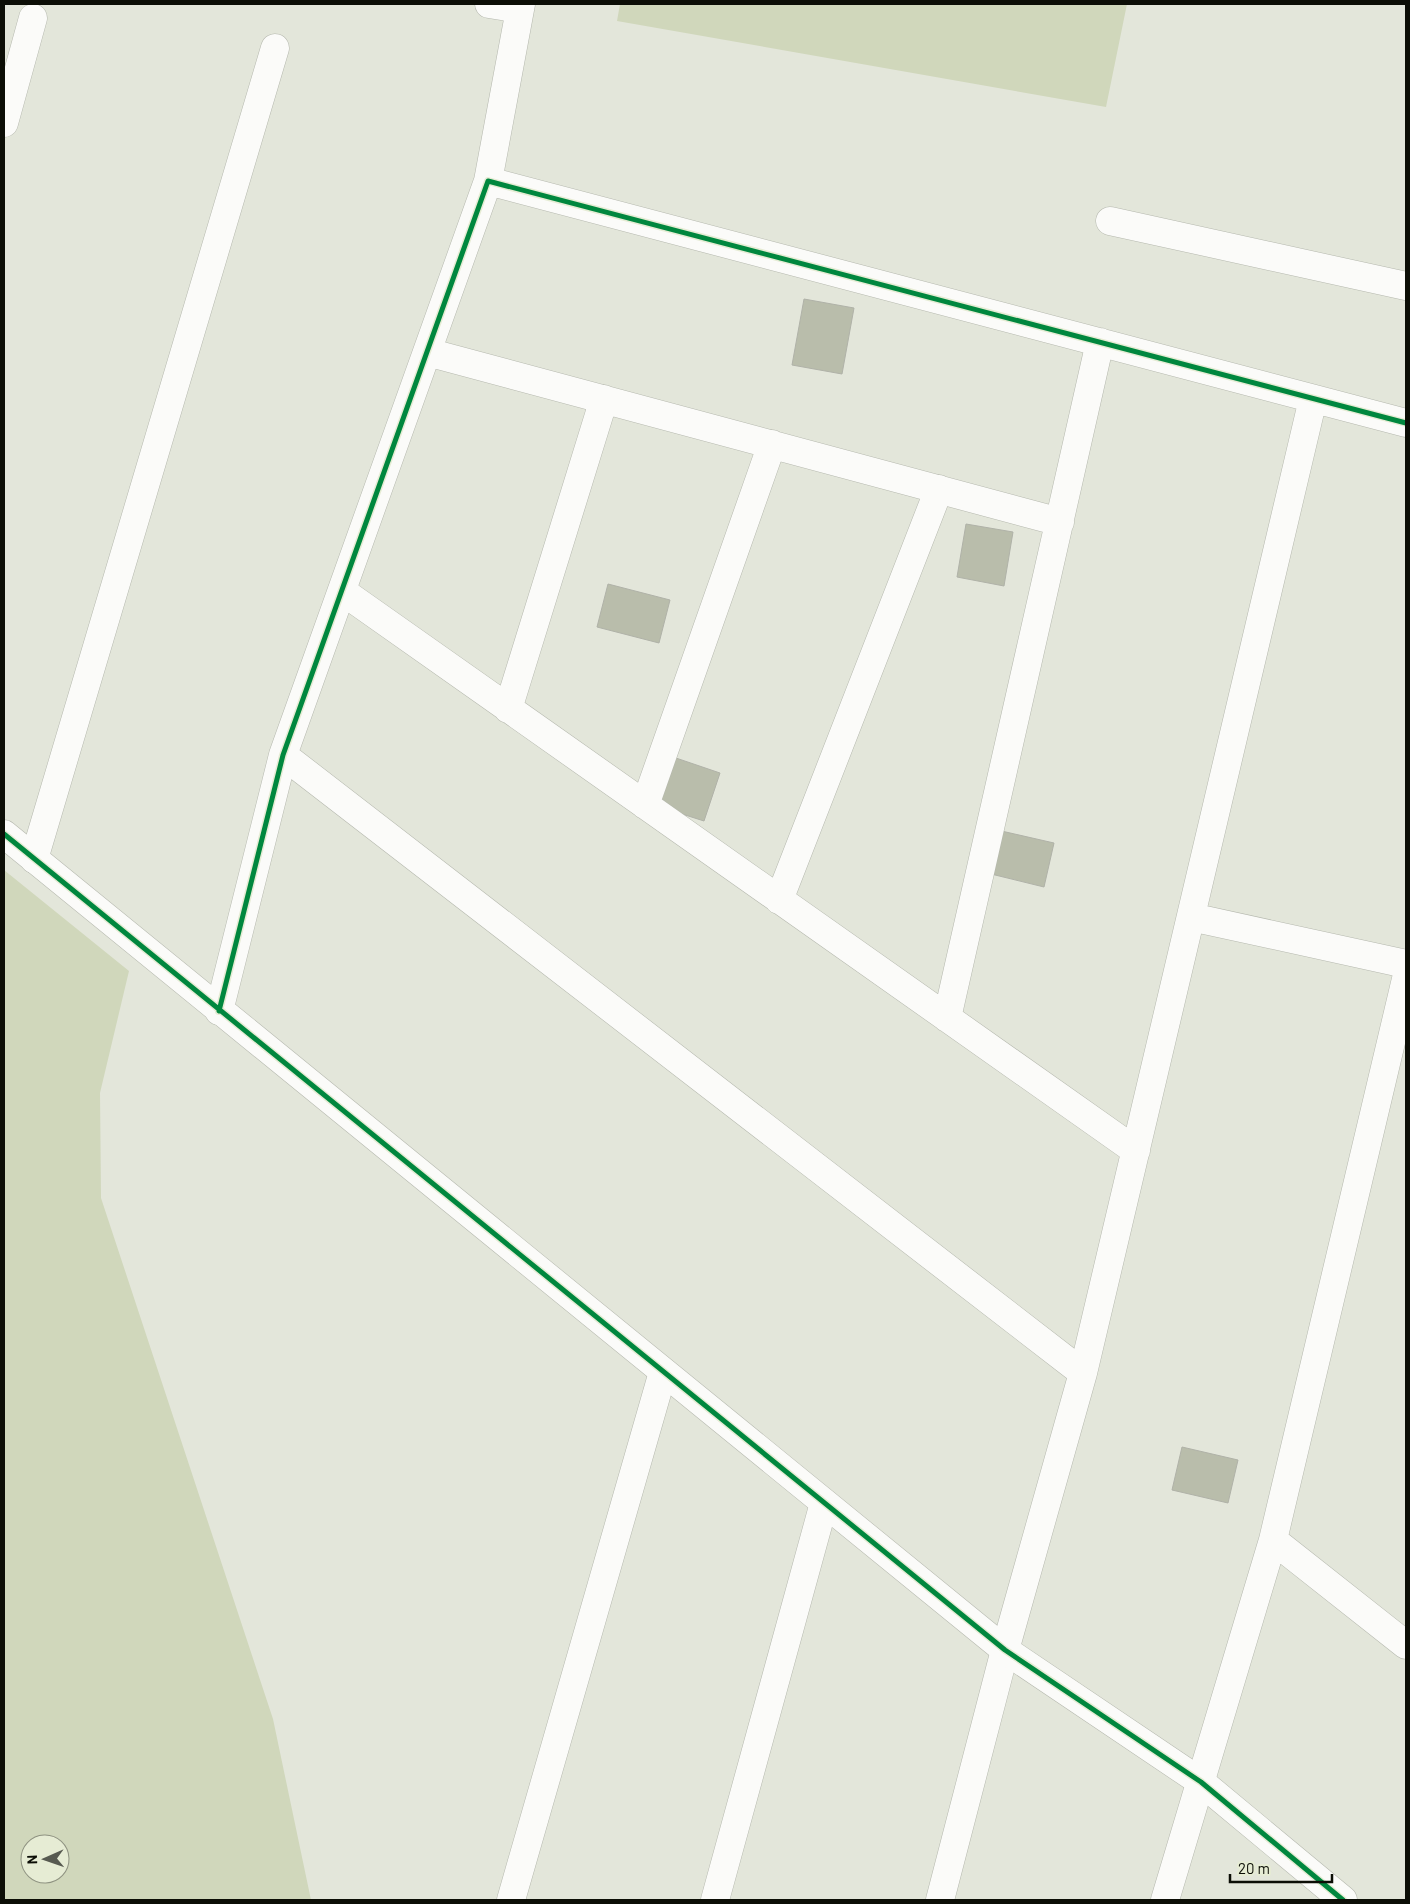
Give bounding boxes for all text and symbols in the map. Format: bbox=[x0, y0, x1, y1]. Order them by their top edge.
north arrow bbox=[20, 1834, 70, 1884]
scale bar bbox=[1230, 1852, 1332, 1884]
text: N bbox=[23, 1855, 40, 1864]
text: 20 m bbox=[1238, 1859, 1270, 1877]

